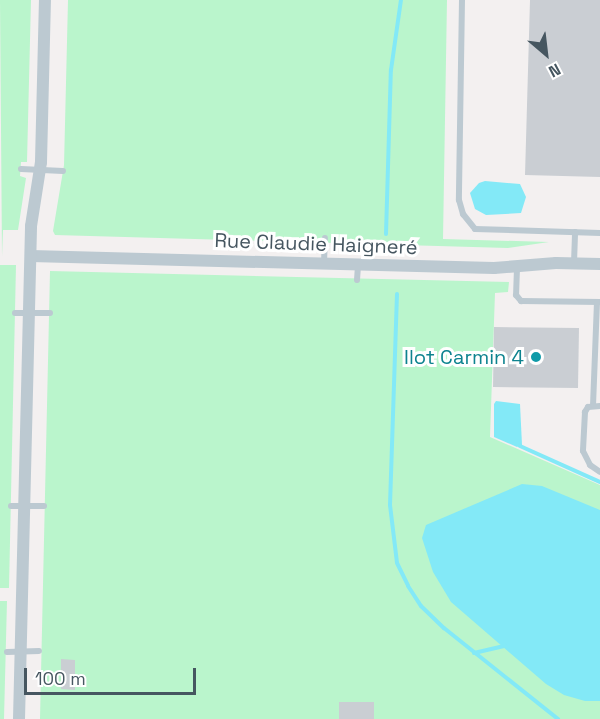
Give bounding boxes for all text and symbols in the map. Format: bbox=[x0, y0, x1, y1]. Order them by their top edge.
north arrow bbox=[516, 24, 576, 84]
text: N bbox=[545, 59, 564, 82]
street label: Rue Claudie Haigneré bbox=[214, 228, 418, 260]
place label: Ilot Carmin 4 bbox=[404, 345, 524, 369]
marker: Ilot Carmin 4 bbox=[529, 350, 543, 364]
scale bar bbox=[27, 656, 200, 694]
text: 100 m bbox=[35, 667, 86, 690]

